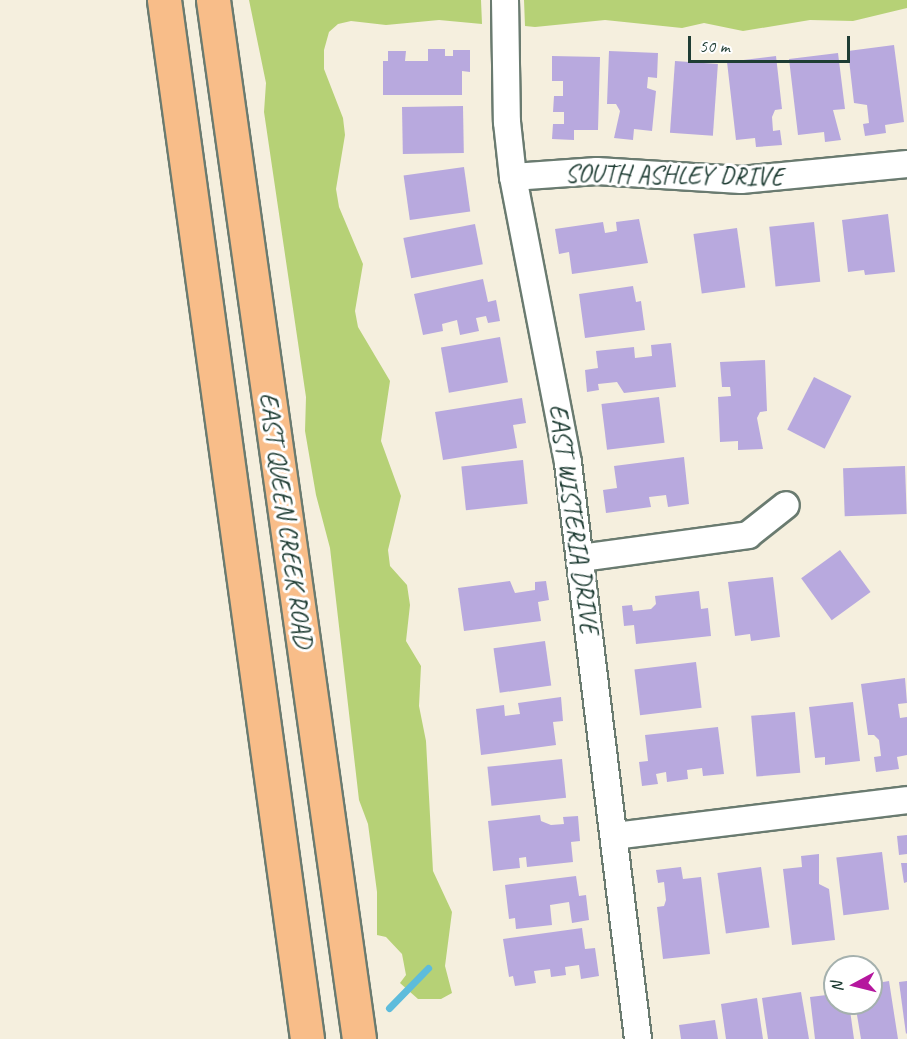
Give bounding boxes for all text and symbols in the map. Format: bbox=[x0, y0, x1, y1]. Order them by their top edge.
scale bar bbox=[691, 24, 853, 62]
text: 50 m bbox=[699, 35, 730, 57]
street label: SOUTH ASHLEY DRIVE bbox=[564, 157, 784, 193]
street label: EAST QUEEN CREEK ROAD bbox=[253, 390, 319, 650]
street label: EAST WISTERIA DRIVE bbox=[542, 401, 606, 637]
north arrow bbox=[823, 955, 883, 1015]
text: N bbox=[827, 981, 848, 993]

